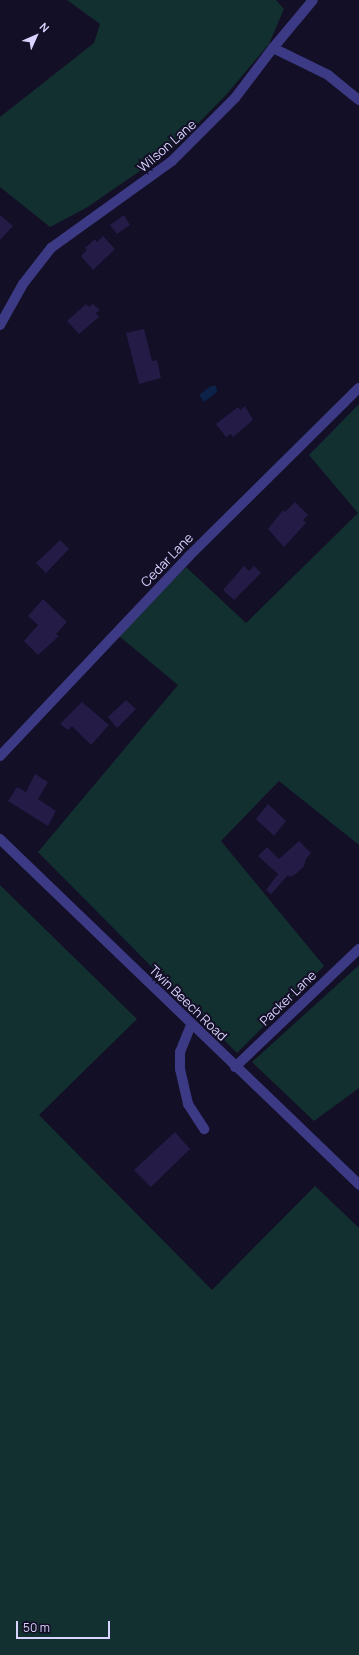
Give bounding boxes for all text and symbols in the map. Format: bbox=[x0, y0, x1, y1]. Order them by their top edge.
north arrow bbox=[16, 16, 56, 56]
text: N bbox=[37, 19, 53, 35]
street label: Wilson Lane bbox=[135, 117, 199, 175]
street label: Cedar Lane bbox=[138, 530, 196, 590]
street label: Twin Beech Road bbox=[146, 962, 230, 1044]
street label: Packer Lane bbox=[257, 967, 319, 1029]
scale bar bbox=[18, 1613, 112, 1639]
text: 50 m bbox=[23, 1619, 50, 1636]

